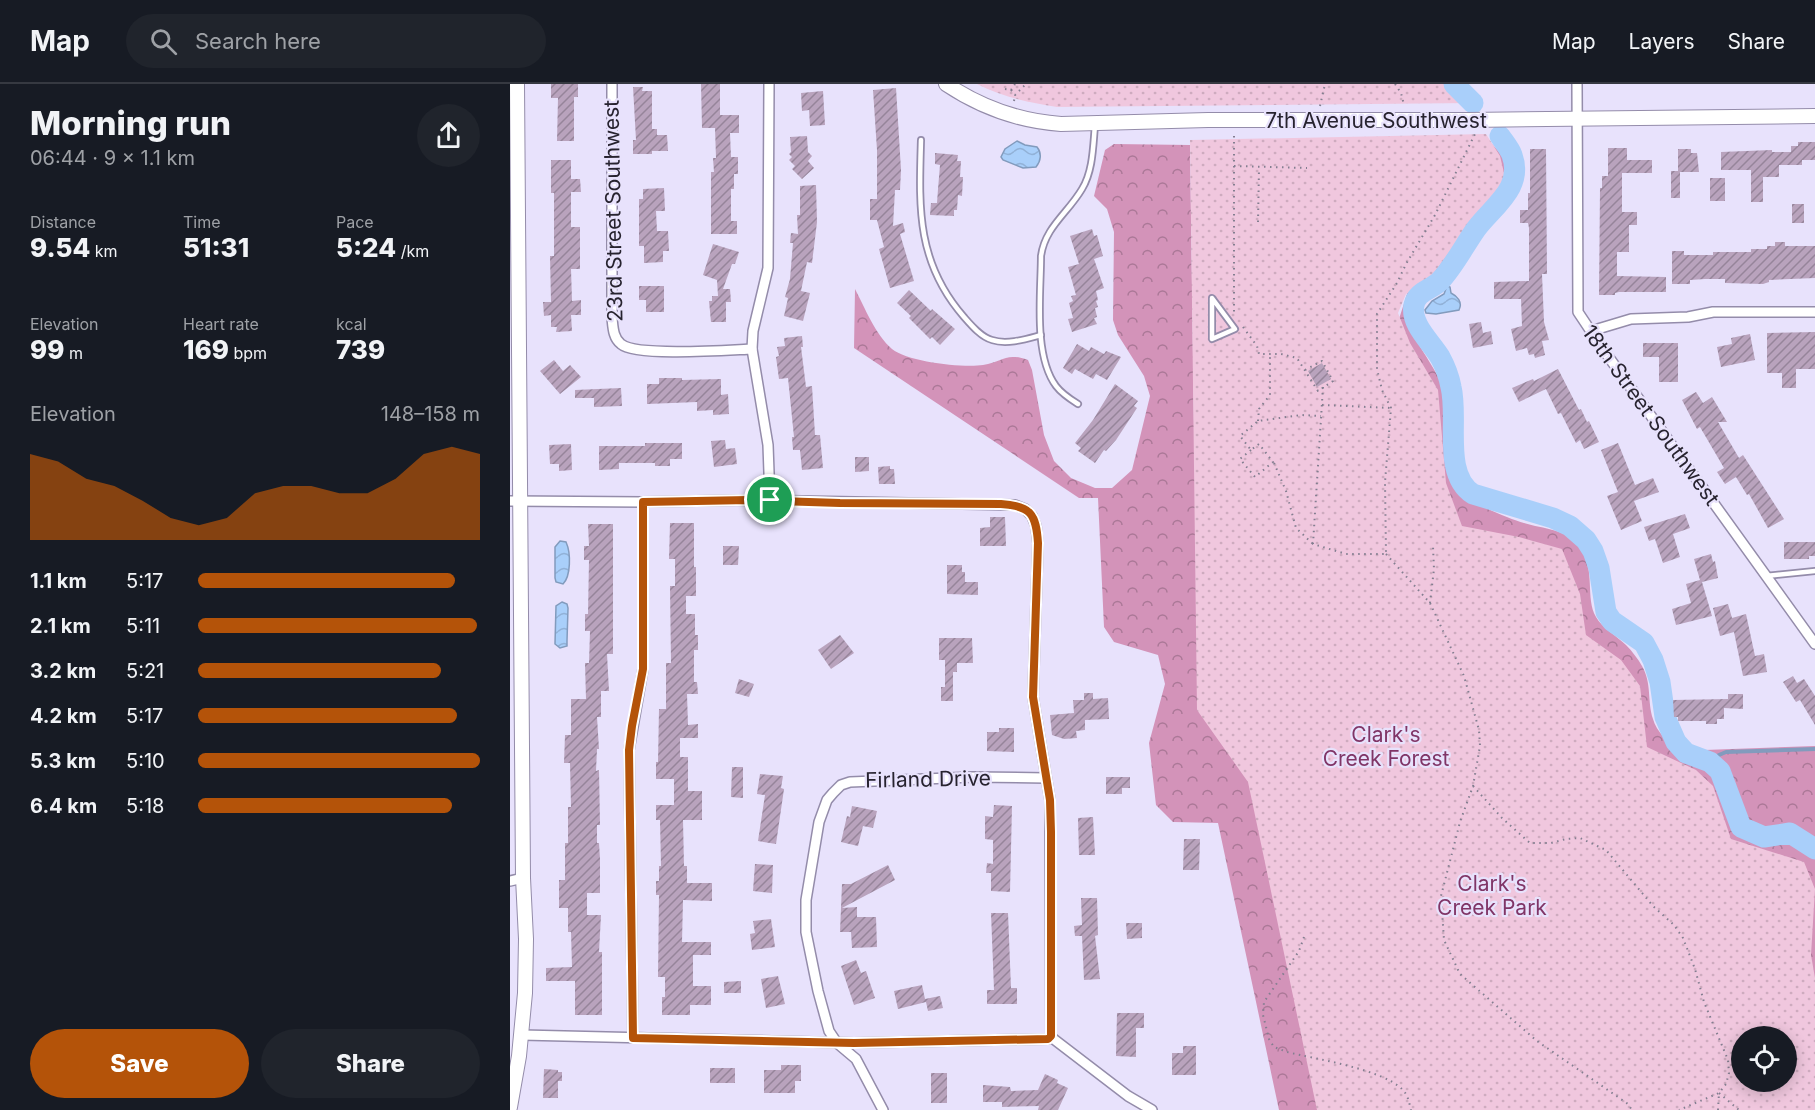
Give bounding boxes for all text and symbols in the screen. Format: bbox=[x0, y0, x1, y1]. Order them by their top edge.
search box bbox=[126, 14, 546, 68]
text: Map bbox=[30, 24, 90, 58]
icon: search bbox=[147, 25, 180, 58]
text: Search here bbox=[195, 28, 321, 54]
text: Map bbox=[1552, 29, 1596, 54]
text: Layers bbox=[1629, 29, 1695, 54]
text: Share bbox=[1728, 29, 1785, 54]
street label: 23rd Street Southwest bbox=[599, 100, 627, 322]
text: Morning run bbox=[30, 103, 231, 143]
button: share bbox=[417, 104, 480, 167]
street label: 7th Avenue Southwest bbox=[1265, 108, 1487, 133]
text: 06:44 · 9 × 1.1 km bbox=[30, 146, 195, 170]
text: Distance bbox=[30, 212, 96, 232]
text: Time bbox=[183, 212, 221, 232]
text: Pace bbox=[336, 212, 374, 232]
text: 9.54 bbox=[30, 232, 90, 263]
text: 51:31 bbox=[183, 232, 249, 263]
text: 5:24 bbox=[336, 232, 396, 263]
text: km bbox=[90, 241, 118, 261]
text: /km bbox=[396, 241, 429, 261]
text: Elevation bbox=[30, 314, 99, 334]
text: Heart rate bbox=[183, 314, 259, 334]
text: kcal bbox=[336, 314, 367, 334]
street label: 18th Street Southwest bbox=[1577, 320, 1725, 510]
text: 99 bbox=[30, 334, 64, 365]
text: 169 bbox=[183, 334, 229, 365]
text: 739 bbox=[336, 334, 385, 365]
text: m bbox=[64, 343, 83, 363]
text: bpm bbox=[229, 343, 267, 363]
text: Elevation bbox=[30, 402, 116, 426]
text: 148–158 m bbox=[381, 402, 480, 426]
pin bbox=[744, 474, 795, 525]
icon: arrive bbox=[753, 483, 786, 516]
text: 1.1 km bbox=[30, 569, 87, 593]
text: 5:17 bbox=[126, 569, 163, 593]
text: 2.1 km bbox=[30, 614, 91, 638]
text: 5:11 bbox=[126, 614, 160, 638]
text: 3.2 km bbox=[30, 659, 96, 683]
text: 5:21 bbox=[126, 659, 164, 683]
text: 4.2 km bbox=[30, 704, 97, 728]
text: 5:17 bbox=[126, 704, 163, 728]
park label: Clark's Creek Forest bbox=[1323, 722, 1449, 771]
text: 5.3 km bbox=[30, 749, 96, 773]
text: 5:10 bbox=[126, 749, 165, 773]
street label: Firland Drive bbox=[865, 765, 991, 793]
text: 6.4 km bbox=[30, 794, 97, 818]
text: 5:18 bbox=[126, 794, 164, 818]
park label: Clark's Creek Park bbox=[1437, 871, 1547, 920]
map controls bbox=[1731, 1026, 1797, 1092]
button: locate bbox=[1731, 1026, 1797, 1092]
button: Save bbox=[30, 1029, 249, 1098]
button: Share bbox=[261, 1029, 480, 1098]

